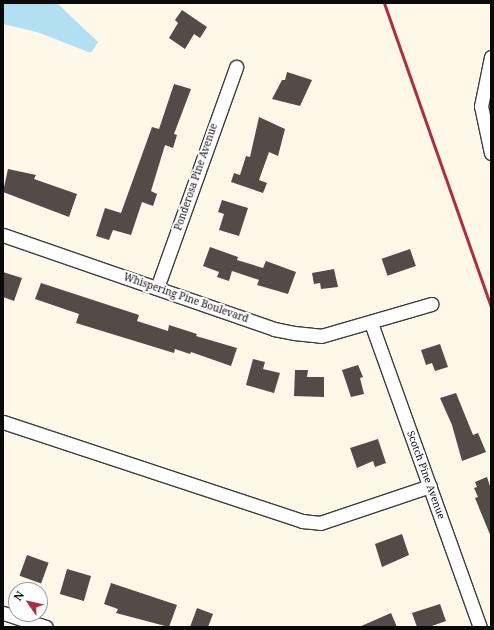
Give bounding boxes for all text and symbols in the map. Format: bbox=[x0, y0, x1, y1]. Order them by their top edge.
street label: Ponderosa Pine Avenue bbox=[172, 122, 220, 232]
street label: Whispering Pine Boulevard bbox=[122, 271, 250, 325]
street label: Scotch Pine Avenue bbox=[404, 429, 448, 521]
north arrow bbox=[8, 582, 48, 622]
text: N bbox=[10, 588, 27, 603]

